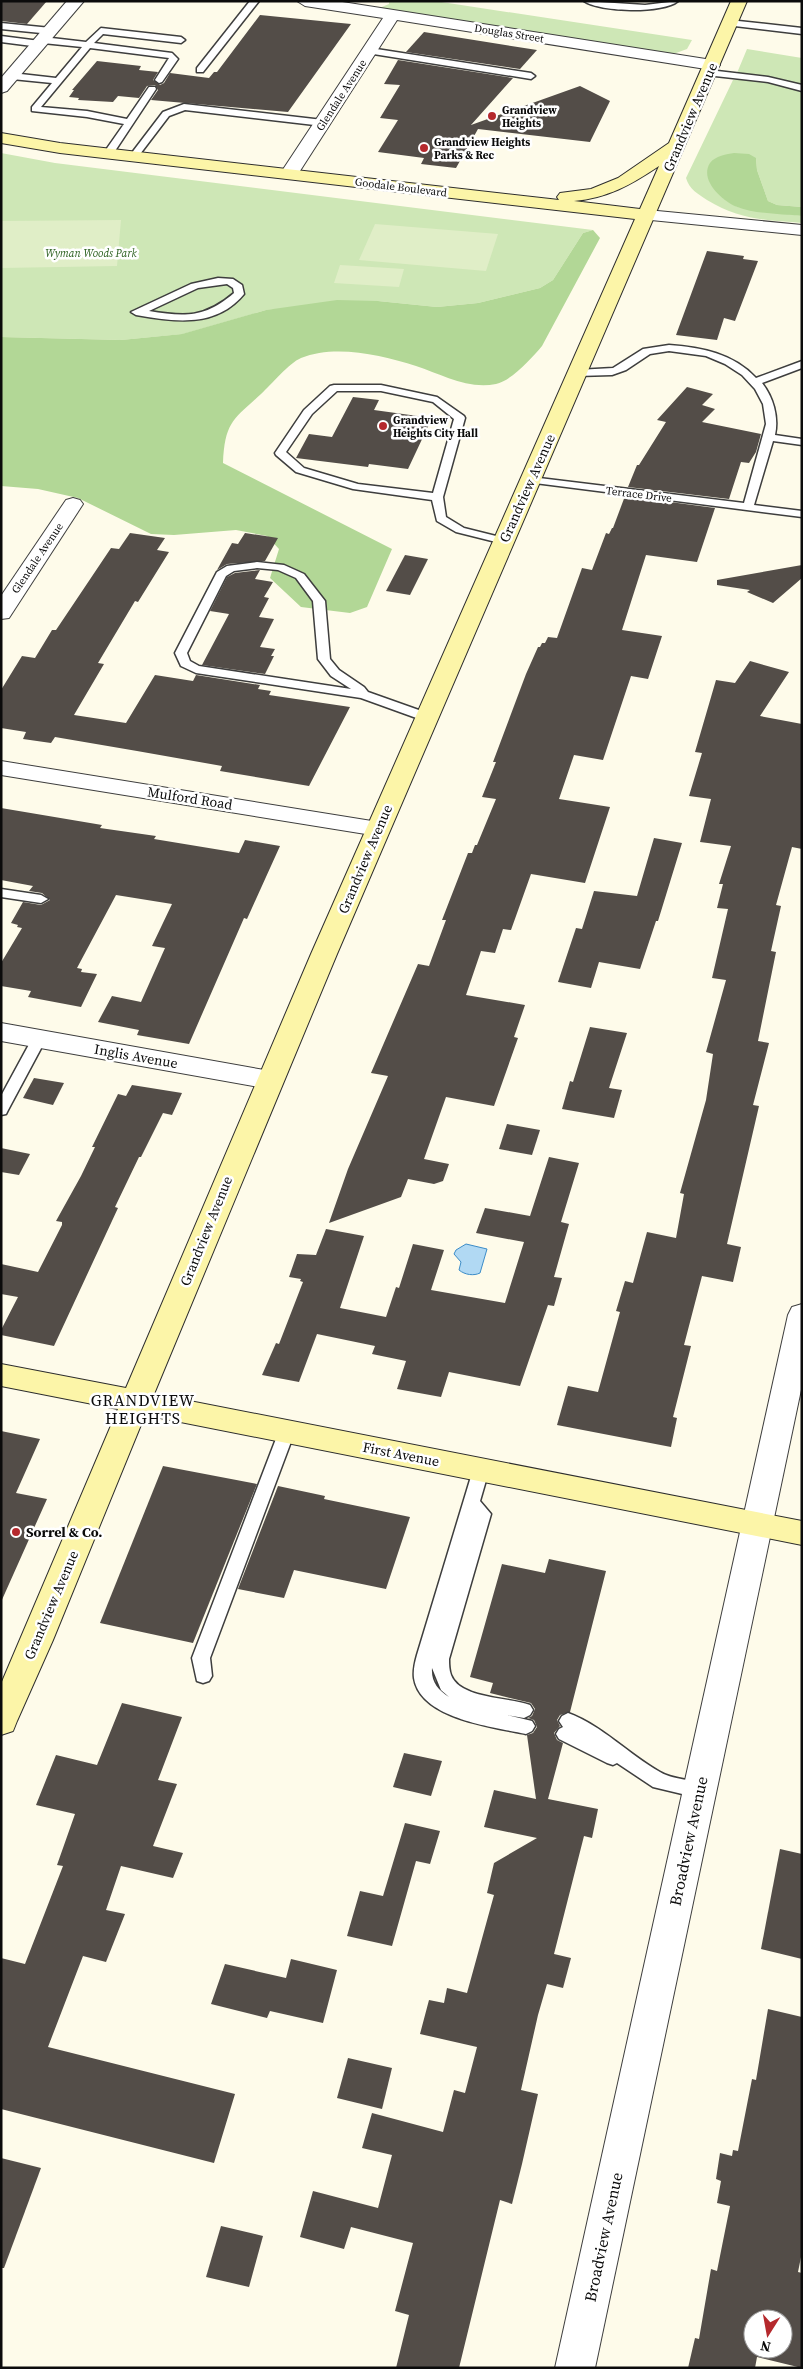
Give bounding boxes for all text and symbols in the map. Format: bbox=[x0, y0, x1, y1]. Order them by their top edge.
street label: Douglas Street bbox=[473, 21, 545, 46]
street label: Glendale Avenue bbox=[313, 56, 370, 134]
street label: Grandview Avenue bbox=[658, 59, 722, 175]
place label: Grandview Heights bbox=[502, 103, 557, 131]
marker: Grandview Heights bbox=[486, 110, 498, 122]
place label: Grandview Heights Parks & Rec bbox=[434, 135, 530, 163]
marker: Grandview Heights Parks & Rec bbox=[418, 142, 430, 154]
street label: Goodale Boulevard bbox=[354, 174, 449, 201]
park label: Wyman Woods Park bbox=[45, 246, 138, 261]
place label: Grandview Heights City Hall bbox=[393, 413, 478, 441]
marker: Grandview Heights City Hall bbox=[377, 420, 389, 432]
street label: Grandview Avenue bbox=[494, 431, 560, 545]
street label: Terrace Drive bbox=[605, 483, 673, 506]
street label: Glendale Avenue bbox=[8, 520, 67, 597]
street label: Mulford Road bbox=[146, 781, 234, 815]
street label: Grandview Avenue bbox=[333, 801, 397, 917]
street label: Inglis Avenue bbox=[93, 1039, 179, 1073]
street label: Grandview Avenue bbox=[175, 1173, 237, 1289]
district label: GRANDVIEW HEIGHTS bbox=[91, 1389, 195, 1429]
street label: First Avenue bbox=[361, 1437, 441, 1471]
place label: Sorrel & Co. bbox=[26, 1522, 102, 1542]
marker: Sorrel & Co. bbox=[10, 1526, 22, 1538]
street label: Grandview Avenue bbox=[19, 1547, 83, 1663]
street label: Broadview Avenue bbox=[664, 1774, 712, 1908]
street label: Broadview Avenue bbox=[579, 2170, 627, 2304]
north arrow bbox=[743, 2309, 793, 2359]
text: N bbox=[759, 2336, 772, 2358]

